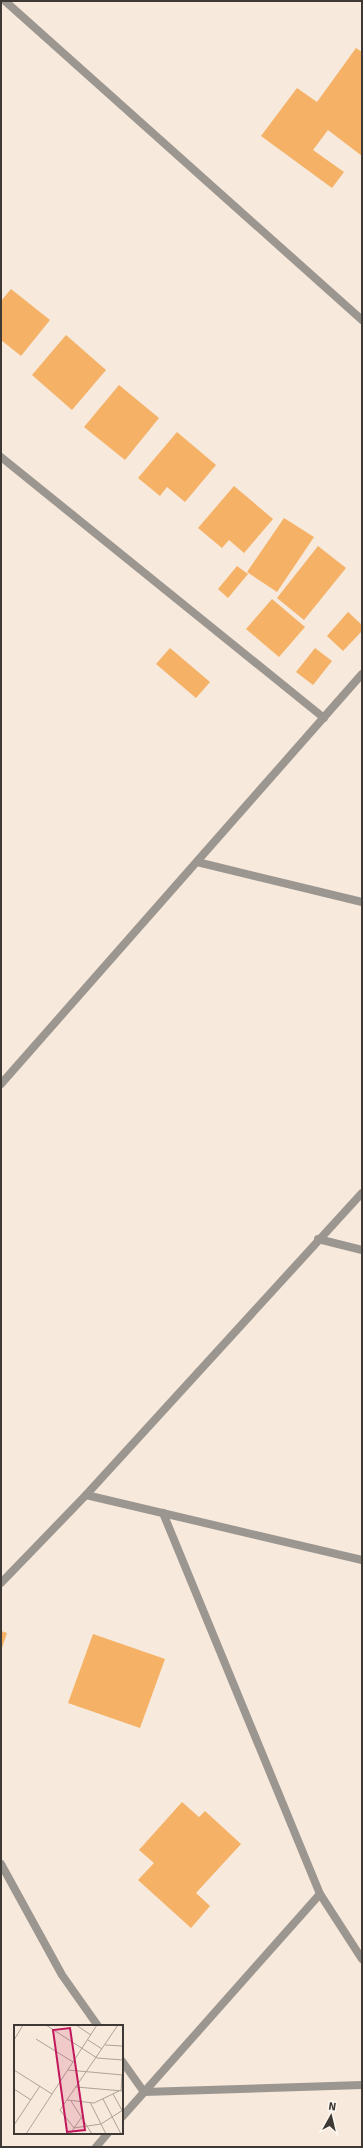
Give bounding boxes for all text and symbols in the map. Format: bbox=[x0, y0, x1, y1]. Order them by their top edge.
inset map bbox=[14, 2025, 123, 2134]
north arrow bbox=[311, 2096, 351, 2136]
text: N bbox=[328, 2100, 337, 2114]

